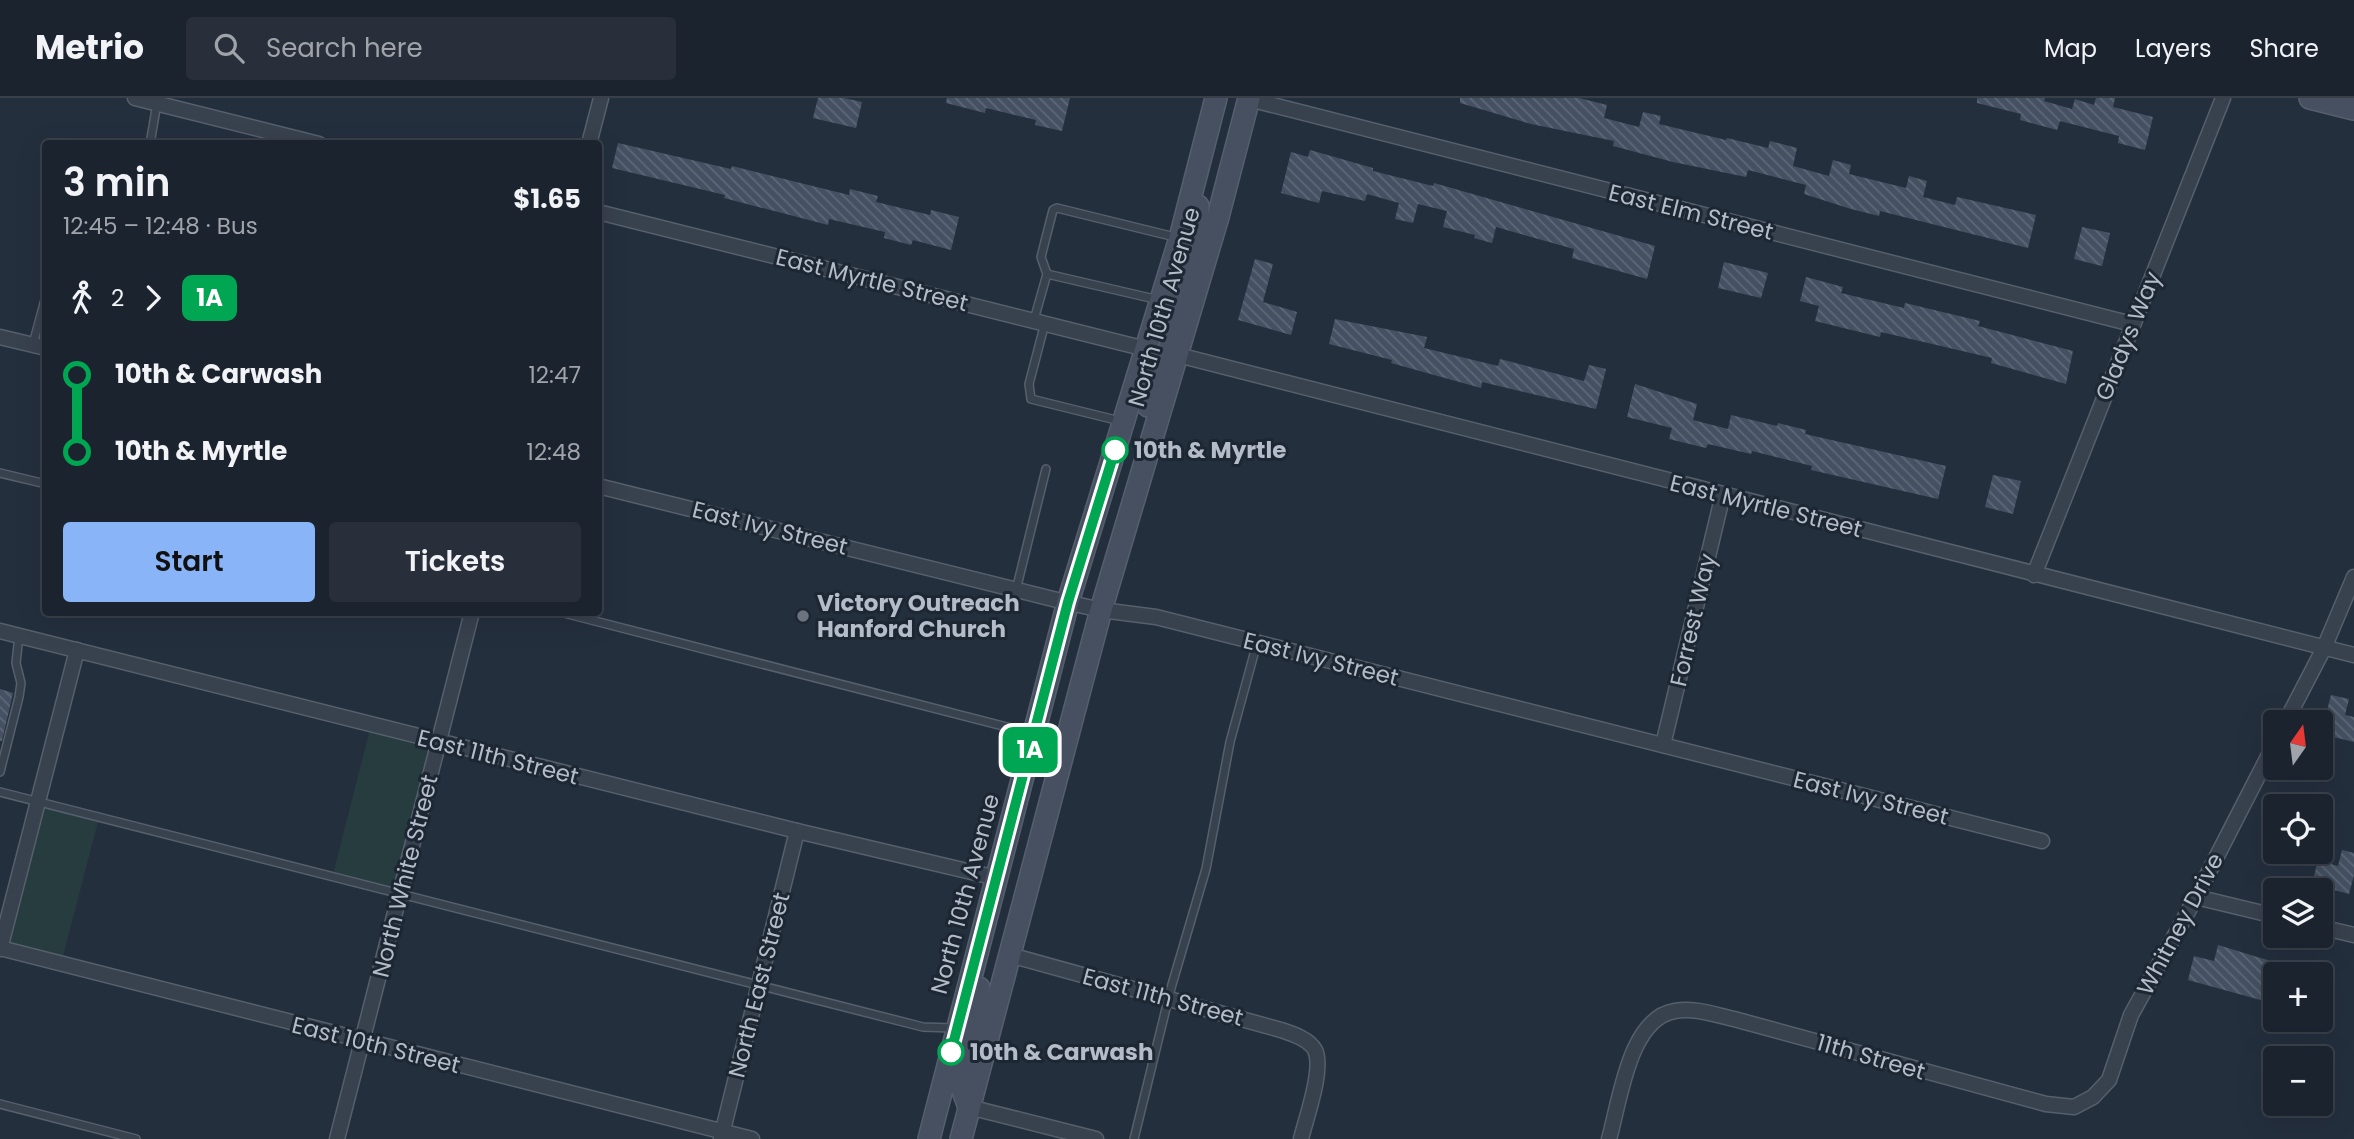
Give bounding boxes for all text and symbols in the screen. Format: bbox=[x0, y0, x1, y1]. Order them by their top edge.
search box bbox=[186, 17, 676, 80]
text: Metrio bbox=[35, 24, 144, 71]
icon: search bbox=[210, 29, 248, 67]
text: Search here bbox=[266, 30, 423, 66]
text: Map bbox=[2044, 32, 2097, 65]
text: Layers bbox=[2135, 32, 2211, 65]
text: Share bbox=[2249, 32, 2319, 65]
text: 3 min bbox=[63, 156, 170, 209]
street label: East Elm Street bbox=[1605, 176, 1777, 248]
text: $1.65 bbox=[513, 181, 581, 217]
street label: North 10th Avenue bbox=[1120, 204, 1208, 410]
text: 12:45 – 12:48 · Bus bbox=[63, 210, 258, 242]
street label: East Myrtle Street bbox=[773, 241, 971, 319]
street label: Gladys Way bbox=[2088, 267, 2168, 405]
icon: walk bbox=[63, 279, 101, 317]
icon: forward bbox=[134, 279, 172, 317]
text: 1A bbox=[196, 281, 223, 314]
text: 2 bbox=[111, 282, 124, 314]
text: 10th & Carwash bbox=[115, 356, 322, 392]
text: 12:47 bbox=[528, 359, 581, 391]
text: 10th & Myrtle bbox=[115, 433, 287, 469]
place label: 10th & Myrtle bbox=[1134, 434, 1286, 466]
text: 12:48 bbox=[527, 436, 581, 468]
marker: 10th & Myrtle bbox=[1102, 437, 1128, 463]
street label: East Myrtle Street bbox=[1667, 467, 1865, 545]
street label: East Ivy Street bbox=[689, 493, 851, 563]
button: Start bbox=[63, 522, 315, 602]
button: Tickets bbox=[329, 522, 581, 602]
street label: Forrest Way bbox=[1662, 550, 1724, 689]
place label: Victory Outreach Hanford Church bbox=[817, 587, 1020, 645]
marker: Victory Outreach Hanford Church bbox=[795, 608, 811, 624]
street label: East Ivy Street bbox=[1240, 624, 1402, 694]
north arrow bbox=[2263, 710, 2333, 780]
map controls bbox=[2263, 710, 2333, 1116]
street label: East 11th Street bbox=[414, 721, 582, 793]
line badge: 1A bbox=[998, 727, 1062, 773]
text: 1A bbox=[1017, 733, 1043, 766]
street label: East Ivy Street bbox=[1790, 763, 1952, 833]
street label: North White Street bbox=[364, 771, 446, 981]
street label: North 10th Avenue bbox=[923, 790, 1007, 998]
button: locate bbox=[2263, 794, 2333, 864]
street label: Whitney Drive bbox=[2129, 847, 2231, 1001]
button: layers bbox=[2263, 878, 2333, 948]
street label: North East Street bbox=[721, 889, 797, 1081]
street label: East 11th Street bbox=[1079, 960, 1247, 1034]
button: + bbox=[2263, 962, 2333, 1032]
street label: East 10th Street bbox=[289, 1009, 463, 1081]
street label: 11th Street bbox=[1813, 1026, 1929, 1088]
place label: 10th & Carwash bbox=[970, 1036, 1153, 1068]
marker: 10th & Carwash bbox=[938, 1039, 964, 1065]
button: − bbox=[2263, 1046, 2333, 1116]

